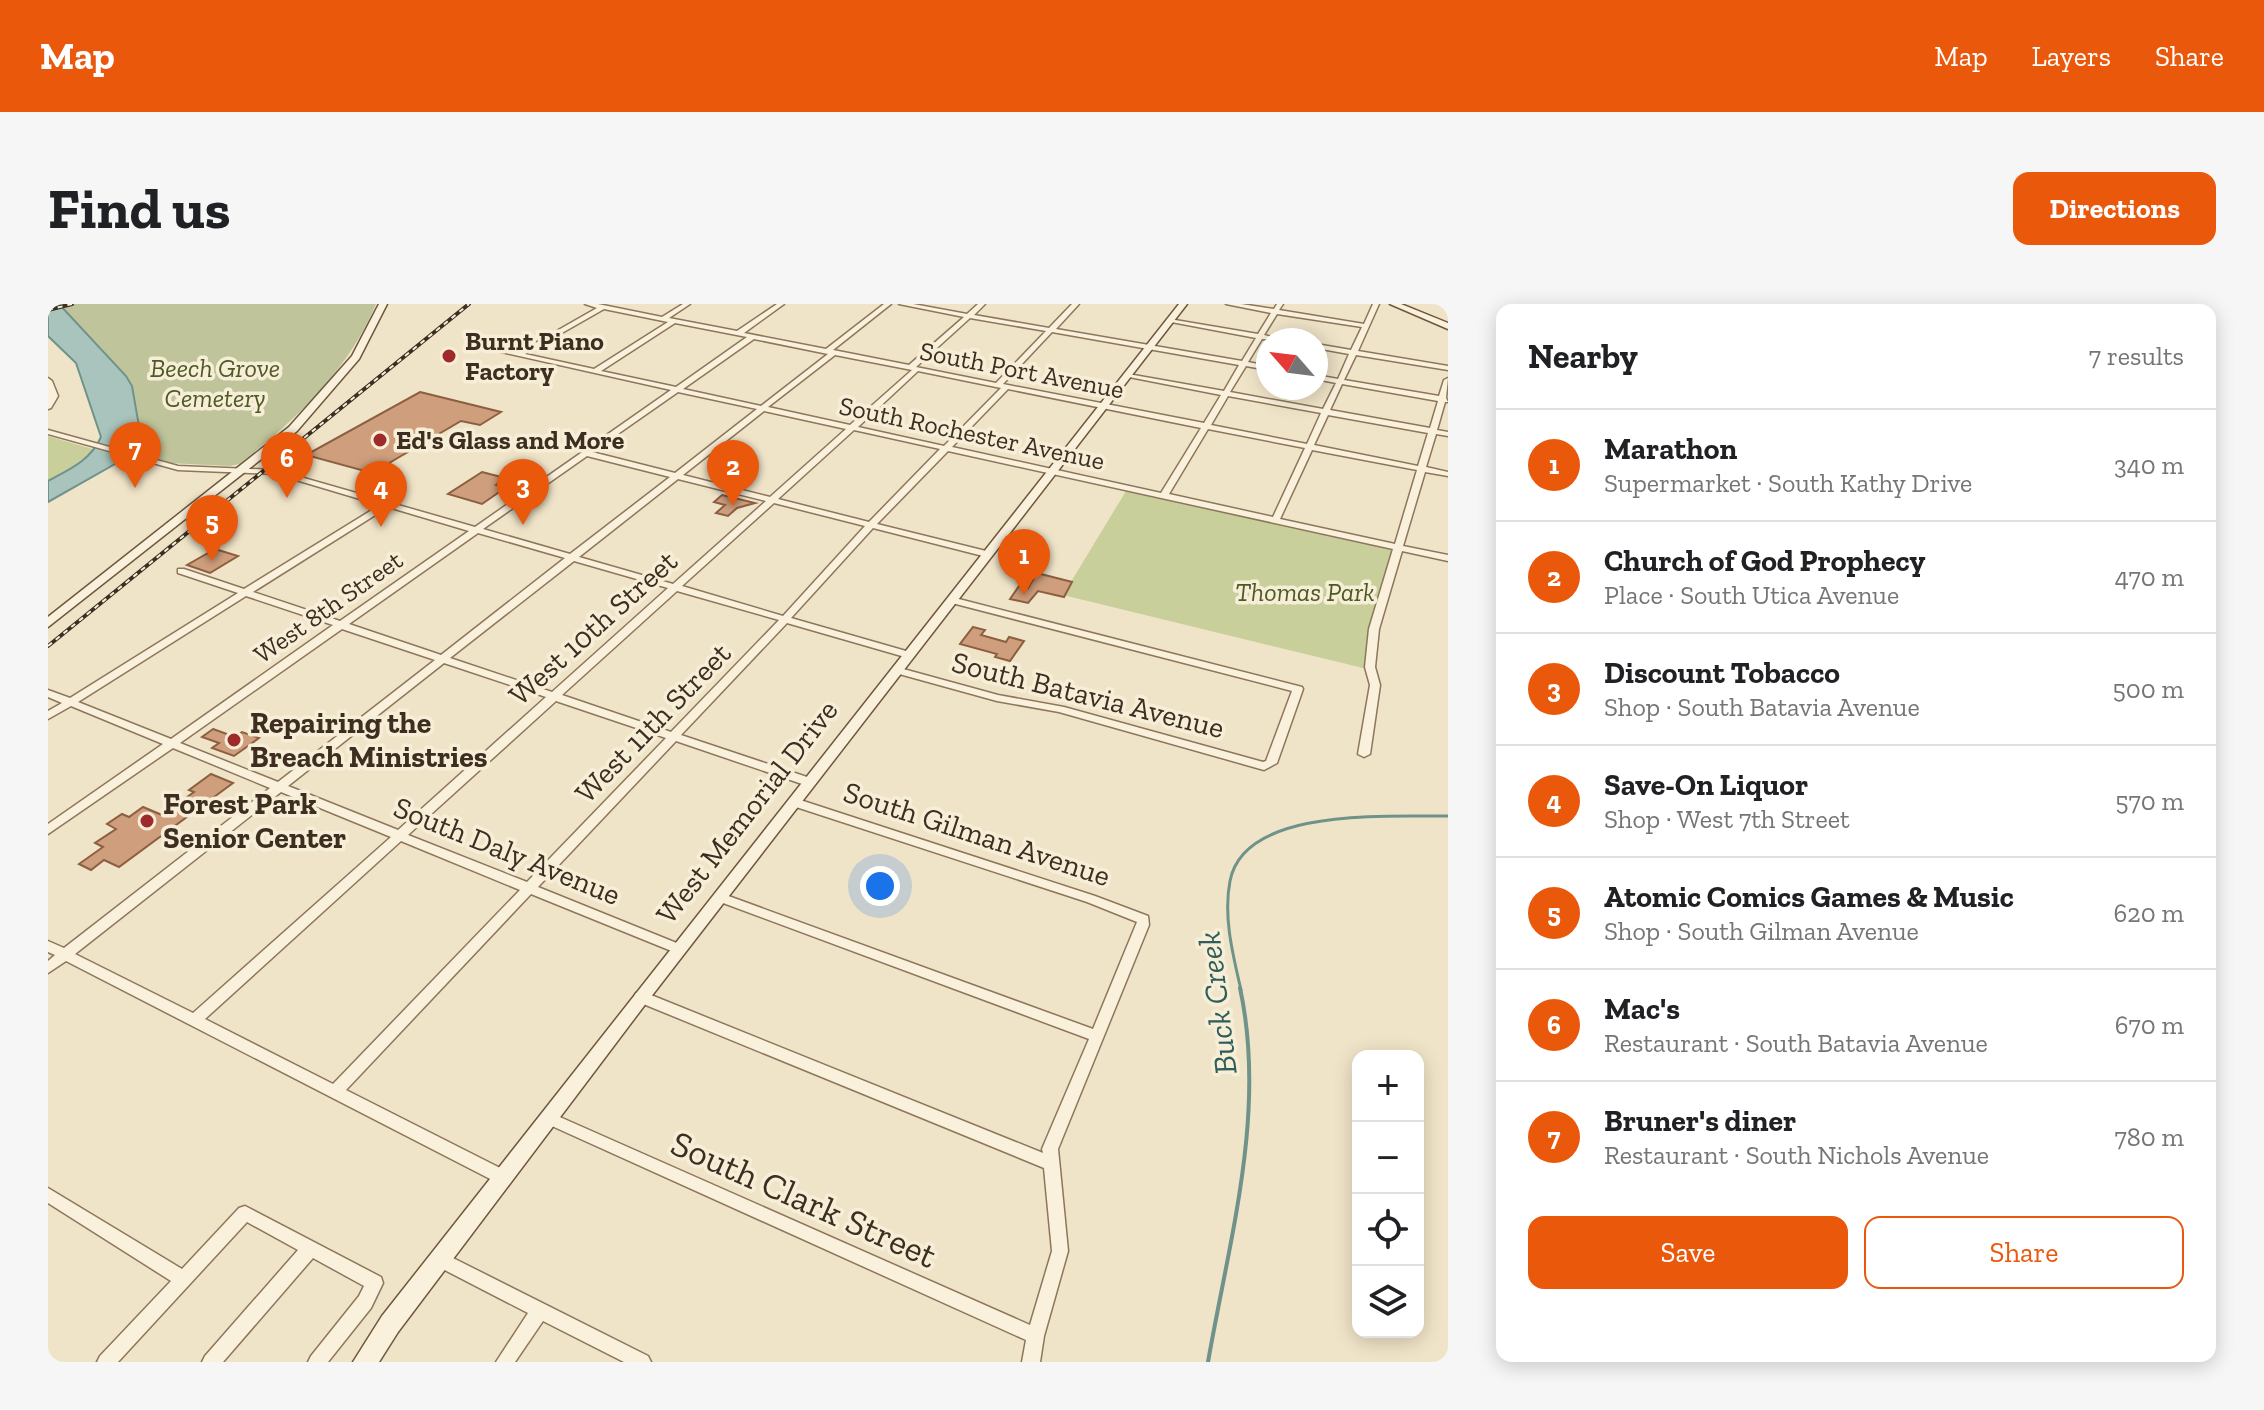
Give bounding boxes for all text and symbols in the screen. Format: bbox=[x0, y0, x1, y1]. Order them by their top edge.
text: Map bbox=[40, 33, 115, 79]
text: Map bbox=[1934, 40, 1988, 73]
text: Layers bbox=[2032, 40, 2111, 73]
text: Share bbox=[2155, 40, 2224, 73]
button: Directions bbox=[2013, 172, 2216, 245]
text: Find us bbox=[48, 175, 231, 242]
place label: Burnt Piano Factory bbox=[465, 325, 604, 387]
north arrow bbox=[1256, 328, 1328, 400]
street label: South Port Avenue bbox=[917, 335, 1127, 405]
text: Nearby bbox=[1528, 336, 1638, 377]
text: 7 results bbox=[2089, 340, 2184, 372]
marker: Burnt Piano Factory bbox=[440, 347, 458, 365]
park label: Beech Grove Cemetery bbox=[150, 352, 280, 414]
street label: South Rochester Avenue bbox=[836, 389, 1108, 477]
pin: 7 bbox=[109, 422, 161, 488]
place label: Ed's Glass and More bbox=[396, 424, 625, 456]
marker: Ed's Glass and More bbox=[371, 431, 389, 449]
text: Marathon bbox=[1604, 431, 1737, 467]
pin: 6 bbox=[261, 432, 313, 498]
pin: 2 bbox=[707, 440, 759, 506]
text: 1 bbox=[1549, 449, 1559, 481]
text: 340 m bbox=[2114, 449, 2184, 481]
pin: 3 bbox=[497, 459, 549, 525]
pin: 4 bbox=[355, 461, 407, 527]
text: Supermarket · South Kathy Drive bbox=[1604, 467, 1972, 499]
pin: 5 bbox=[186, 495, 238, 561]
pin: 1 bbox=[998, 529, 1050, 595]
street label: West 10th Street bbox=[501, 543, 685, 713]
text: Church of God Prophecy bbox=[1604, 543, 1925, 579]
street label: West 8th Street bbox=[247, 544, 409, 670]
text: 2 bbox=[1547, 561, 1561, 593]
text: 470 m bbox=[2115, 561, 2184, 593]
park label: Thomas Park bbox=[1235, 576, 1375, 608]
text: Place · South Utica Avenue bbox=[1604, 579, 1899, 611]
street label: West 11th Street bbox=[568, 636, 738, 810]
street label: South Batavia Avenue bbox=[948, 644, 1228, 746]
text: Discount Tobacco bbox=[1604, 655, 1840, 691]
text: 3 bbox=[1547, 673, 1561, 705]
text: 500 m bbox=[2112, 673, 2184, 705]
text: Shop · South Batavia Avenue bbox=[1604, 691, 1920, 723]
street label: West Memorial Drive bbox=[649, 693, 845, 931]
place label: Repairing the Breach Ministries bbox=[250, 705, 488, 775]
marker: Repairing the Breach Ministries bbox=[225, 731, 243, 749]
text: Save-On Liquor bbox=[1604, 767, 1808, 803]
street label: South Gilman Avenue bbox=[839, 774, 1115, 894]
text: 4 bbox=[1547, 785, 1561, 817]
text: 570 m bbox=[2115, 785, 2184, 817]
place label: Forest Park Senior Center bbox=[163, 786, 346, 856]
street label: South Daly Avenue bbox=[388, 789, 626, 913]
text: Shop · West 7th Street bbox=[1604, 803, 1850, 835]
marker: Forest Park Senior Center bbox=[138, 812, 156, 830]
your location bbox=[860, 866, 900, 906]
text: Atomic Comics Games & Music bbox=[1604, 879, 2014, 915]
text: 5 bbox=[1547, 897, 1561, 929]
text: 620 m bbox=[2113, 897, 2184, 929]
text: Shop · South Gilman Avenue bbox=[1604, 915, 1919, 947]
water label: Buck Creek bbox=[1189, 929, 1245, 1077]
text: Mac's bbox=[1604, 991, 1680, 1027]
text: 6 bbox=[1547, 1009, 1561, 1041]
text: 670 m bbox=[2115, 1009, 2184, 1041]
text: Restaurant · South Batavia Avenue bbox=[1604, 1027, 1988, 1059]
map controls bbox=[1352, 1050, 1424, 1338]
button: + bbox=[1352, 1050, 1424, 1122]
text: Bruner's diner bbox=[1604, 1103, 1796, 1139]
street label: South Clark Street bbox=[665, 1121, 944, 1277]
text: 7 bbox=[1548, 1121, 1560, 1153]
text: 780 m bbox=[2114, 1121, 2184, 1153]
button: − bbox=[1352, 1122, 1424, 1194]
text: Restaurant · South Nichols Avenue bbox=[1604, 1139, 1989, 1171]
button: locate bbox=[1352, 1194, 1424, 1266]
button: Save bbox=[1528, 1216, 1848, 1289]
button: Share bbox=[1864, 1216, 2184, 1289]
button: layers bbox=[1352, 1266, 1424, 1338]

